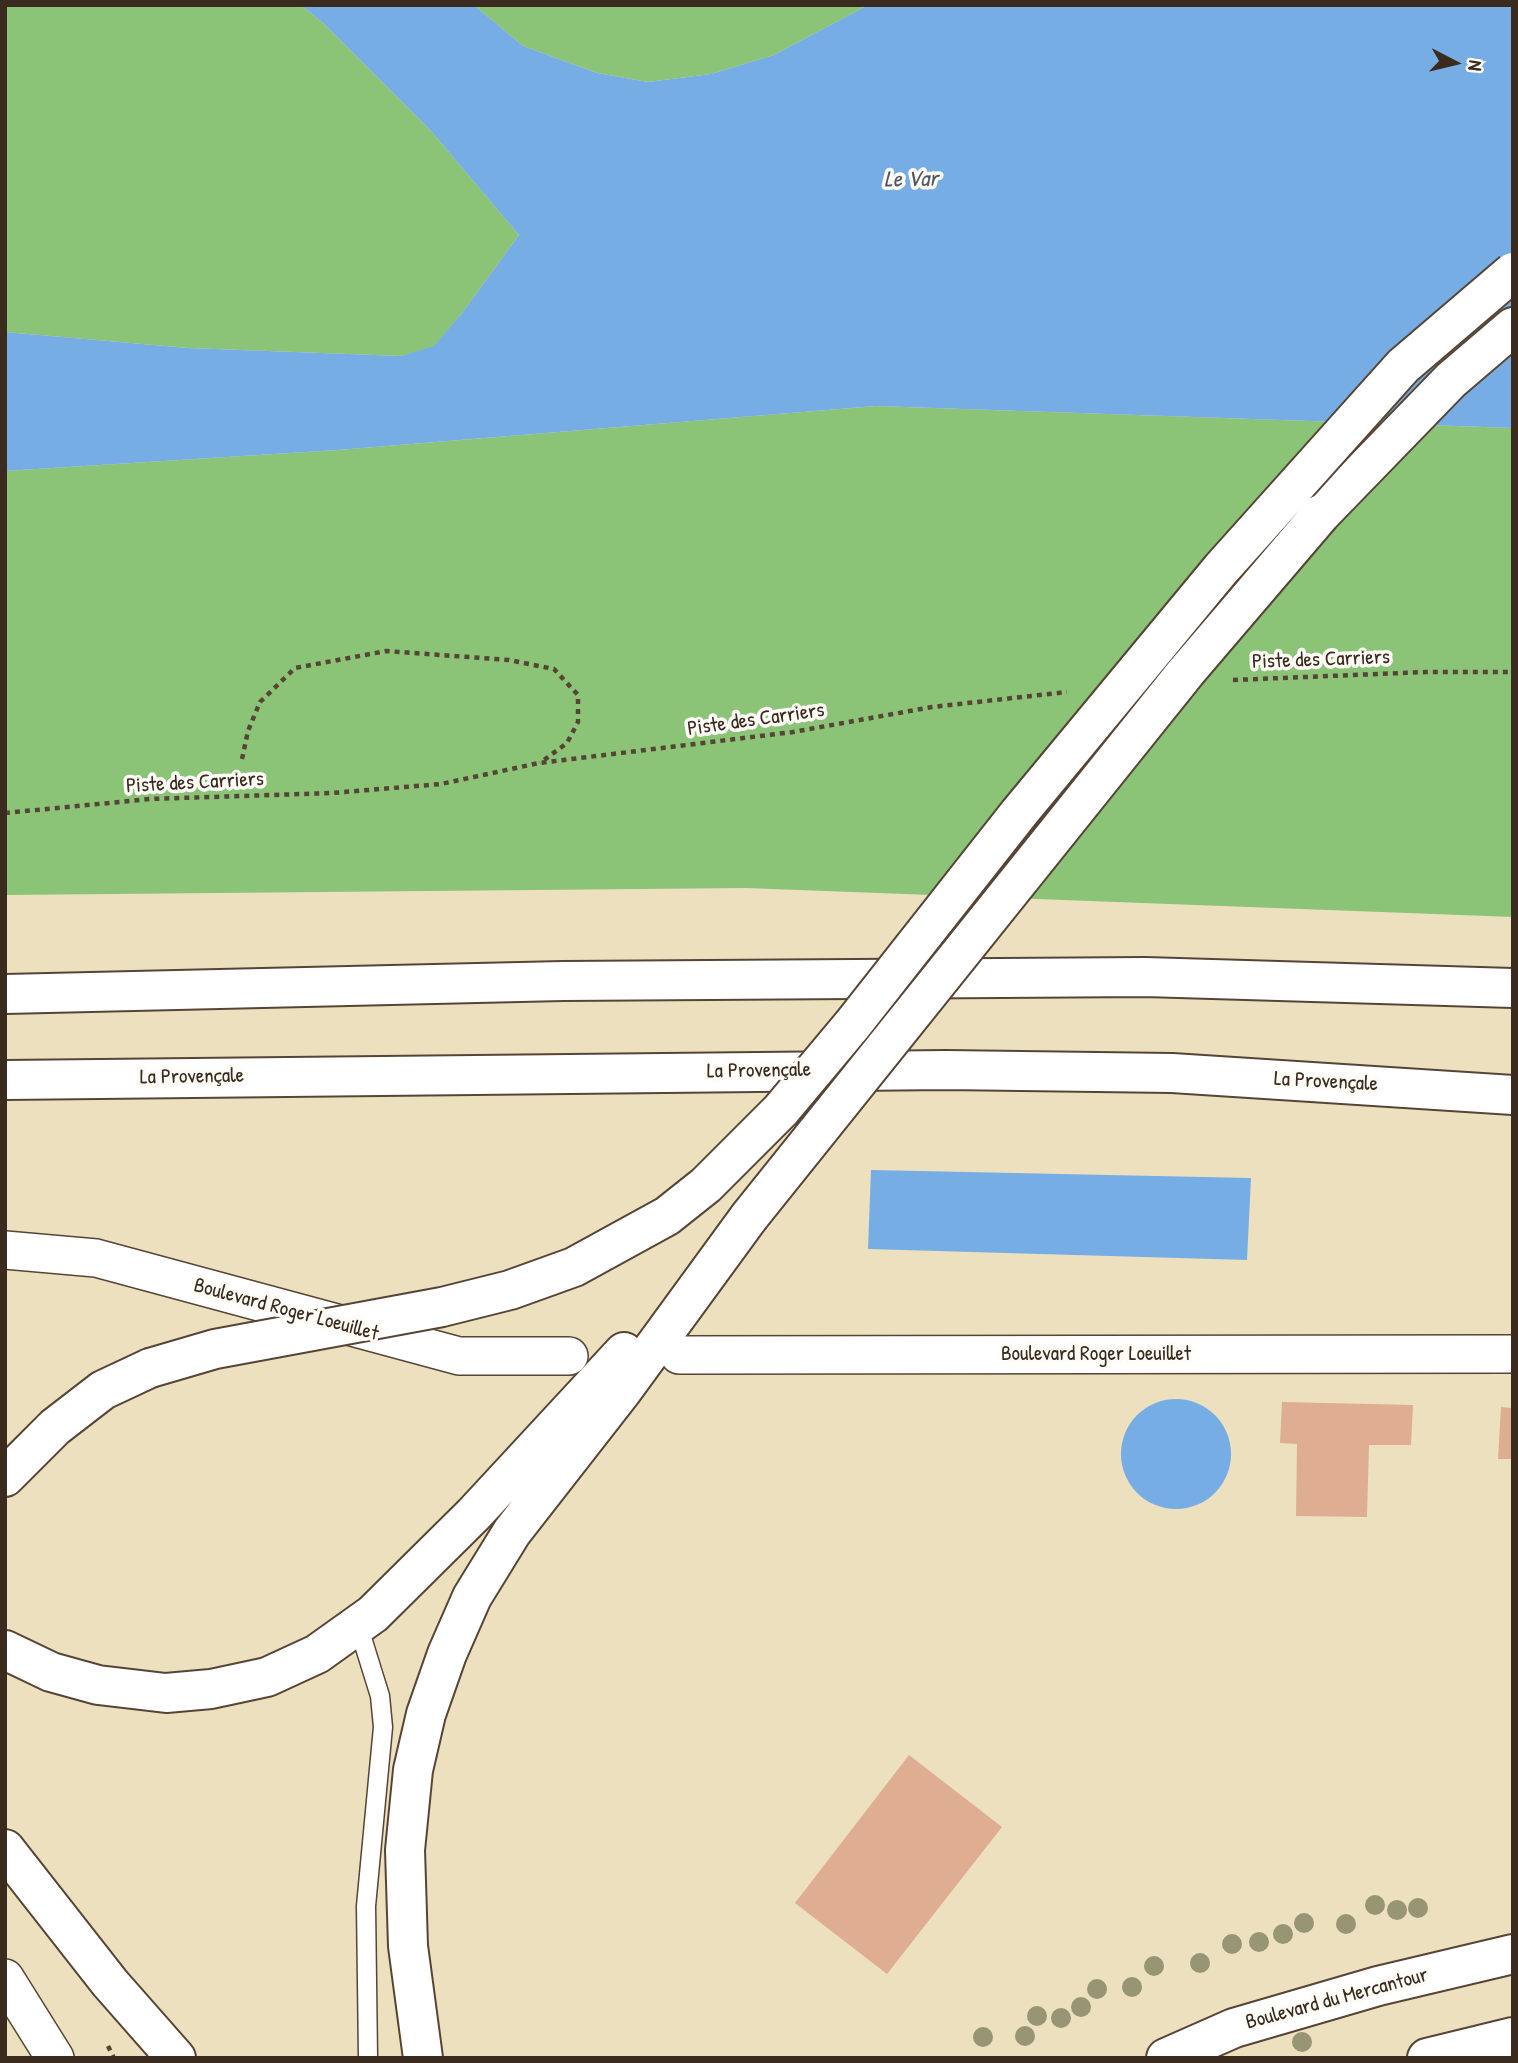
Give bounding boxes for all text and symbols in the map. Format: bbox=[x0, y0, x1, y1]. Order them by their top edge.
north arrow bbox=[1420, 28, 1490, 98]
text: N bbox=[1462, 59, 1489, 72]
water label: Le Var bbox=[884, 166, 938, 194]
street label: Piste des Carriers bbox=[1252, 645, 1390, 675]
street label: Piste des Carriers bbox=[686, 698, 826, 742]
street label: Piste des Carriers bbox=[125, 767, 265, 799]
street label: La Provençale bbox=[707, 1057, 811, 1085]
street label: La Provençale bbox=[140, 1063, 244, 1091]
street label: La Provençale bbox=[1273, 1067, 1379, 1097]
street label: Boulevard Roger Loeuillet bbox=[191, 1273, 381, 1347]
street label: Boulevard Roger Loeuillet bbox=[1001, 1341, 1191, 1367]
street label: Boulevard du Mercantour bbox=[1243, 1963, 1431, 2035]

